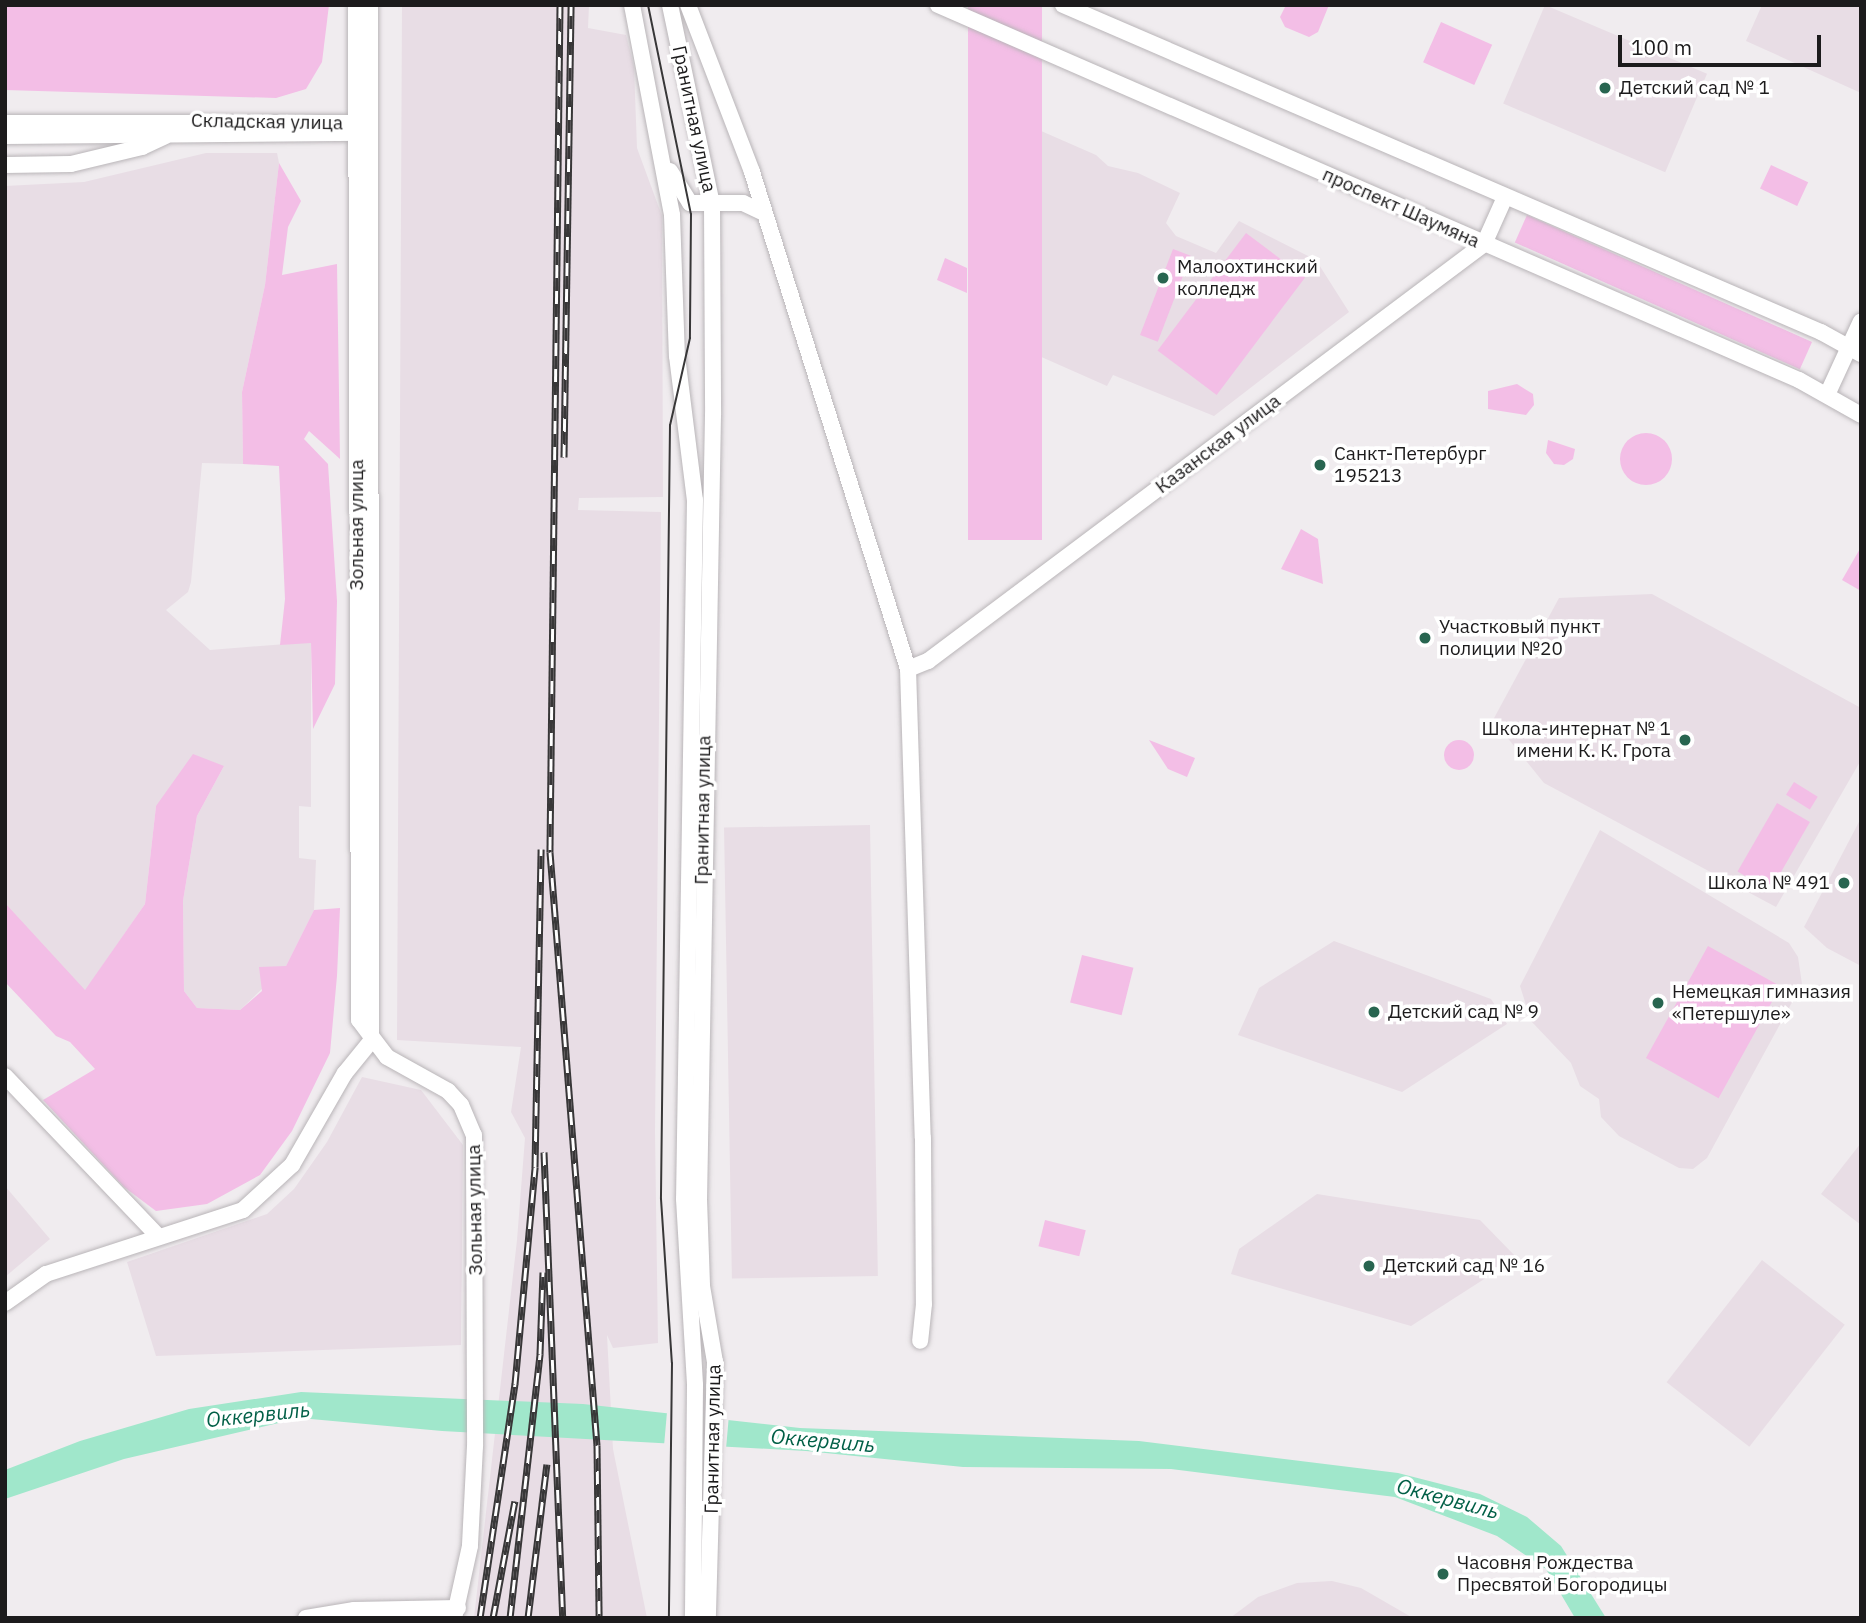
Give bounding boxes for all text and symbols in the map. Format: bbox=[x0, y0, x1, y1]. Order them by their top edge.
scale bar bbox=[1621, 21, 1824, 65]
text: 100 m bbox=[1631, 33, 1692, 61]
street label: Гранитная улица bbox=[667, 44, 721, 194]
place label: Детский сад № 1 bbox=[1619, 77, 1770, 99]
marker: Детский сад № 1 bbox=[1597, 80, 1613, 96]
street label: Складская улица bbox=[191, 109, 343, 135]
street label: проспект Шаумяна bbox=[1319, 163, 1483, 253]
place label: Малоохтинский колледж bbox=[1177, 256, 1318, 300]
marker: Малоохтинский колледж bbox=[1155, 270, 1171, 286]
street label: Казанская улица bbox=[1151, 390, 1285, 498]
place label: Санкт-Петербург 195213 bbox=[1334, 443, 1486, 487]
marker: Санкт-Петербург 195213 bbox=[1312, 457, 1328, 473]
street label: Зольная улица bbox=[346, 459, 368, 591]
place label: Участковый пункт полиции №20 bbox=[1439, 616, 1600, 660]
marker: Участковый пункт полиции №20 bbox=[1417, 630, 1433, 646]
place label: Школа-интернат № 1 имени К. К. Грота bbox=[1481, 718, 1671, 762]
marker: Школа-интернат № 1 имени К. К. Грота bbox=[1677, 732, 1693, 748]
street label: Гранитная улица bbox=[690, 735, 716, 885]
place label: Школа № 491 bbox=[1708, 872, 1830, 894]
marker: Школа № 491 bbox=[1836, 875, 1852, 891]
place label: Немецкая гимназия «Петершуле» bbox=[1672, 981, 1851, 1025]
marker: Немецкая гимназия «Петершуле» bbox=[1650, 995, 1666, 1011]
place label: Детский сад № 9 bbox=[1388, 1001, 1539, 1023]
marker: Детский сад № 9 bbox=[1366, 1004, 1382, 1020]
street label: Зольная улица bbox=[462, 1144, 488, 1276]
place label: Детский сад № 16 bbox=[1383, 1255, 1545, 1277]
marker: Детский сад № 16 bbox=[1361, 1258, 1377, 1274]
street label: Гранитная улица bbox=[700, 1364, 726, 1514]
water label: Оккервиль bbox=[205, 1396, 311, 1432]
water label: Оккервиль bbox=[770, 1423, 876, 1457]
water label: Оккервиль bbox=[1394, 1472, 1502, 1524]
place label: Часовня Рождества Пресвятой Богородицы bbox=[1457, 1552, 1667, 1596]
marker: Часовня Рождества Пресвятой Богородицы bbox=[1435, 1566, 1451, 1582]

